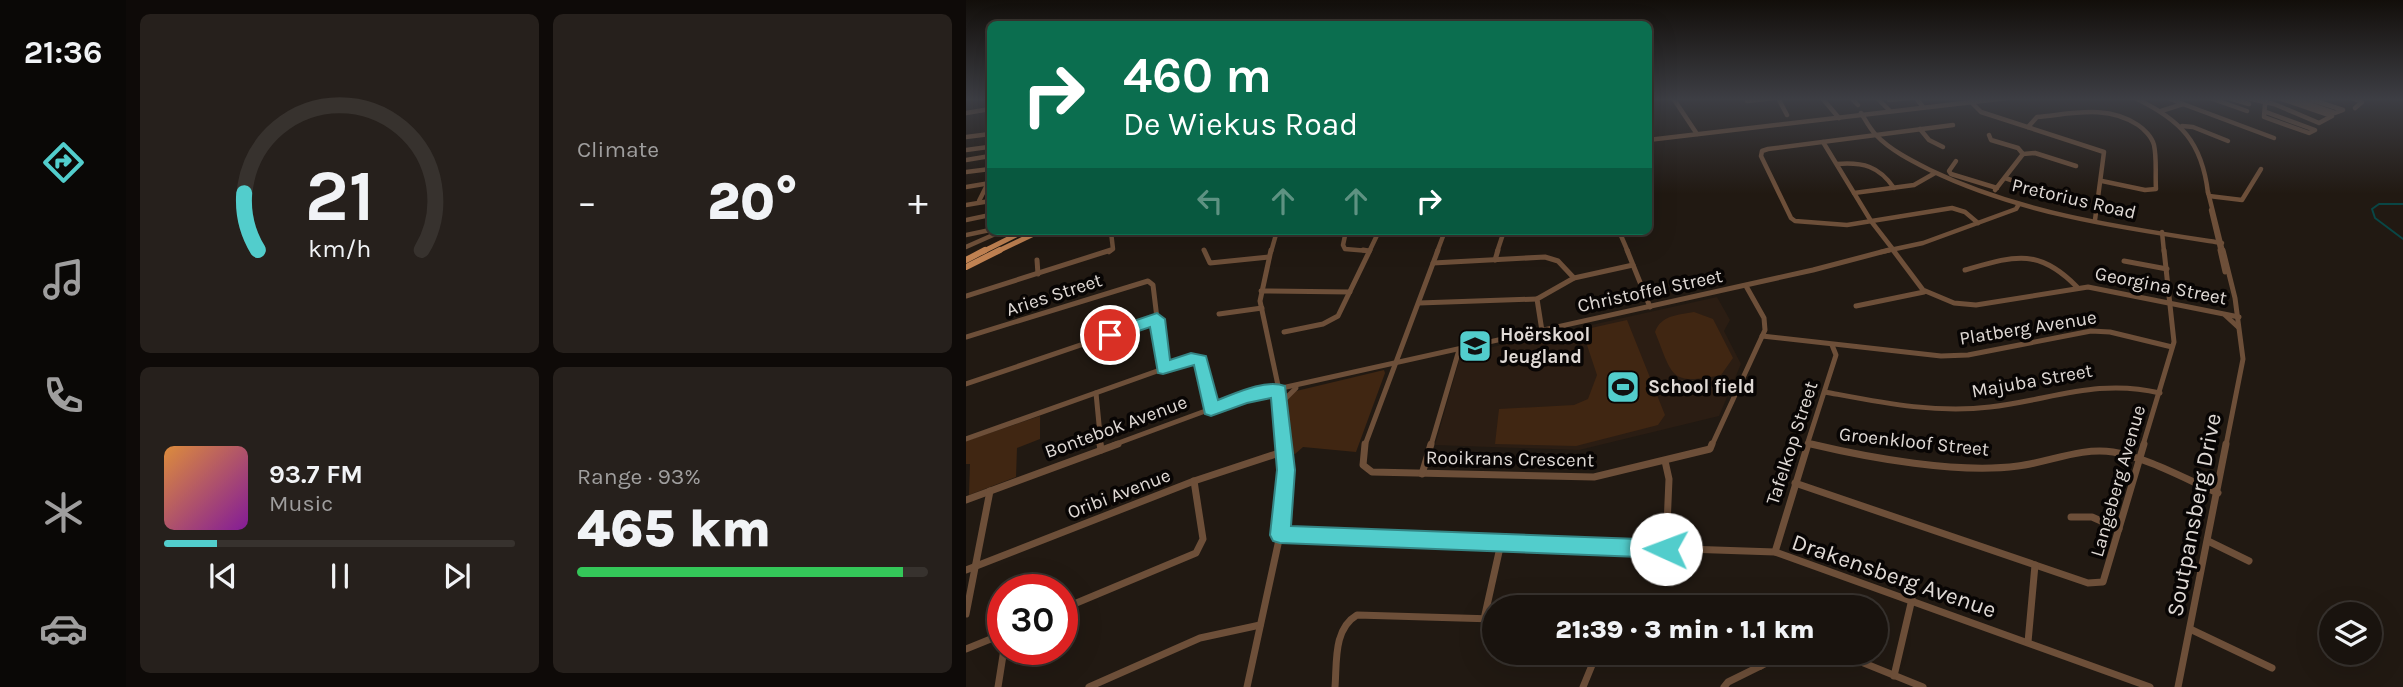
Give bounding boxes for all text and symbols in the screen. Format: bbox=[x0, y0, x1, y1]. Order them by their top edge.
text: 21:36 bbox=[24, 34, 102, 71]
text: 460 m bbox=[1123, 47, 1272, 104]
icon: right bbox=[1008, 49, 1099, 140]
text: De Wiekus Road bbox=[1123, 106, 1358, 143]
text: Climate bbox=[577, 136, 659, 163]
icon: directions bbox=[39, 138, 88, 187]
text: 21 bbox=[305, 153, 375, 238]
text: 20° bbox=[707, 171, 798, 232]
street label: Pretorius Road bbox=[2010, 174, 2138, 224]
text: − bbox=[577, 180, 597, 225]
text: + bbox=[908, 180, 928, 225]
icon: left bbox=[1191, 182, 1229, 220]
icon: ahead bbox=[1264, 182, 1302, 220]
icon: ahead bbox=[1337, 182, 1375, 220]
icon: right bbox=[1410, 182, 1448, 220]
text: km/h bbox=[308, 233, 371, 262]
icon: music bbox=[39, 255, 88, 304]
street label: Georgina Street bbox=[2093, 262, 2229, 310]
street label: Christoffel Street bbox=[1575, 265, 1725, 317]
street label: Aries Street bbox=[1003, 269, 1105, 321]
pin bbox=[1080, 305, 1140, 365]
street label: Platberg Avenue bbox=[1958, 306, 2098, 350]
icon: arrive bbox=[1091, 316, 1129, 354]
place label: Hoërskool Jeugland bbox=[1500, 324, 1590, 368]
school or university icon: Hoërskool Jeugland bbox=[1456, 327, 1494, 365]
street label: Majuba Street bbox=[1970, 360, 2094, 402]
sports icon: School field bbox=[1604, 368, 1642, 406]
icon: phone bbox=[39, 371, 88, 420]
place label: School field bbox=[1648, 376, 1755, 398]
street label: Tafelkop Street bbox=[1762, 378, 1822, 508]
street label: Bontebok Avenue bbox=[1042, 391, 1190, 463]
street label: Langeberg Avenue bbox=[2086, 403, 2150, 559]
street label: Soutpansberg Drive bbox=[2161, 411, 2227, 619]
street label: Groenkloof Street bbox=[1838, 423, 1990, 461]
street label: Rooikrans Crescent bbox=[1426, 447, 1594, 471]
text: 93.7 FM bbox=[269, 459, 363, 490]
text: Range · 93% bbox=[577, 463, 701, 490]
street label: Oribi Avenue bbox=[1064, 464, 1174, 524]
icon: climate bbox=[39, 488, 88, 537]
text: Music bbox=[269, 490, 333, 517]
text: 465 km bbox=[577, 498, 771, 559]
position arrow bbox=[1629, 512, 1703, 586]
street label: Drakensberg Avenue bbox=[1788, 528, 2000, 624]
icon: previous bbox=[204, 557, 242, 595]
icon: pause bbox=[321, 557, 359, 595]
icon: next bbox=[438, 557, 476, 595]
speed limit sign: 30 bbox=[987, 574, 1078, 665]
map controls bbox=[2319, 602, 2382, 665]
button: layers bbox=[2319, 602, 2382, 665]
icon: car bbox=[39, 604, 88, 653]
text: 21:39 · 3 min · 1.1 km bbox=[1555, 614, 1815, 645]

